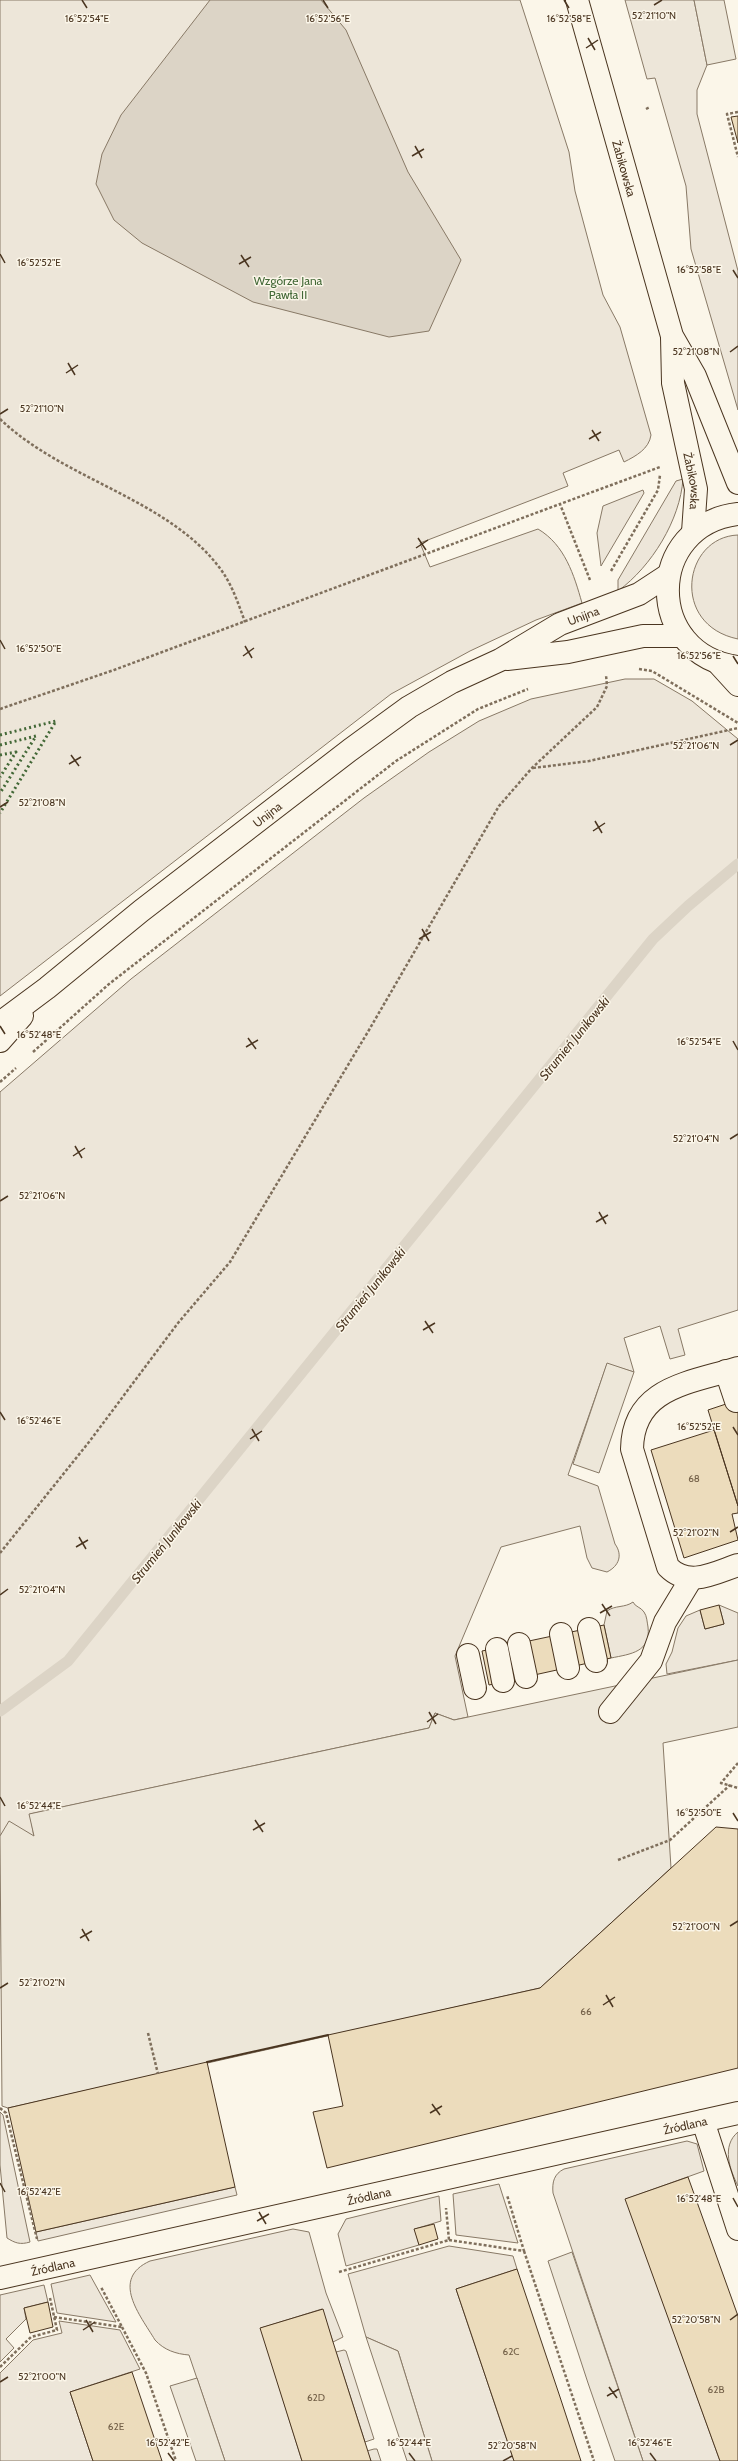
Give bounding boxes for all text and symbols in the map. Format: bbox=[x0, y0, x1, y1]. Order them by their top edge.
text: 52°21'10"N bbox=[632, 9, 676, 22]
text: 16°52'54"E bbox=[65, 12, 109, 25]
text: 16°52'56"E bbox=[306, 12, 350, 25]
text: 16°52'58"E bbox=[547, 12, 592, 25]
street label: Żabikowska bbox=[610, 138, 640, 199]
text: 16°52'52"E bbox=[17, 256, 61, 269]
text: 16°52'58"E bbox=[677, 263, 722, 276]
park label: Wzgórze Jana Pawła II bbox=[254, 273, 323, 302]
text: 52°21'08"N bbox=[672, 345, 720, 358]
text: 52°21'10"N bbox=[20, 402, 64, 415]
street label: Żabikowska bbox=[681, 451, 704, 510]
street label: Unijna bbox=[565, 602, 601, 628]
text: 16°52'50"E bbox=[16, 642, 62, 655]
text: 16°52'56"E bbox=[677, 649, 721, 662]
text: 52°21'06"N bbox=[673, 739, 719, 752]
text: 52°21'08"N bbox=[18, 796, 66, 809]
street label: Unijna bbox=[249, 798, 285, 830]
water label: Strumień Junikowski bbox=[535, 993, 613, 1083]
text: 16°52'48"E bbox=[17, 1028, 62, 1041]
text: 16°52'54"E bbox=[677, 1035, 721, 1048]
text: 52°21'04"N bbox=[673, 1132, 719, 1145]
text: 52°21'06"N bbox=[19, 1189, 65, 1202]
water label: Strumień Junikowski bbox=[331, 1244, 409, 1334]
text: 16°52'46"E bbox=[17, 1414, 62, 1427]
text: 16°52'52"E bbox=[677, 1420, 721, 1433]
house number: 68 bbox=[688, 1472, 700, 1485]
water label: Strumień Junikowski bbox=[127, 1496, 205, 1586]
text: 52°21'02"N bbox=[673, 1526, 719, 1539]
text: 52°21'04"N bbox=[19, 1583, 65, 1596]
text: 16°52'44"E bbox=[17, 1799, 62, 1812]
text: 16°52'50"E bbox=[676, 1806, 722, 1819]
text: 52°21'00"N bbox=[672, 1920, 720, 1933]
text: 52°21'02"N bbox=[19, 1976, 65, 1989]
house number: 66 bbox=[580, 2005, 592, 2018]
street label: Źródlana bbox=[662, 2113, 709, 2137]
street label: Źródlana bbox=[345, 2183, 393, 2208]
text: 16°52'42"E bbox=[17, 2185, 61, 2198]
text: 16°52'48"E bbox=[677, 2192, 722, 2205]
street label: Źródlana bbox=[29, 2254, 76, 2278]
text: 52°20'58"N bbox=[671, 2313, 721, 2326]
house number: 62C bbox=[502, 2345, 520, 2358]
text: 52°21'00"N bbox=[18, 2370, 66, 2383]
house number: 62B bbox=[708, 2383, 724, 2396]
house number: 62D bbox=[307, 2391, 325, 2404]
house number: 62E bbox=[108, 2420, 125, 2433]
text: 16°52'42"E bbox=[146, 2436, 190, 2449]
text: 16°52'44"E bbox=[387, 2436, 432, 2449]
text: 16°52'46"E bbox=[628, 2436, 673, 2449]
text: 52°20'58"N bbox=[487, 2439, 537, 2452]

